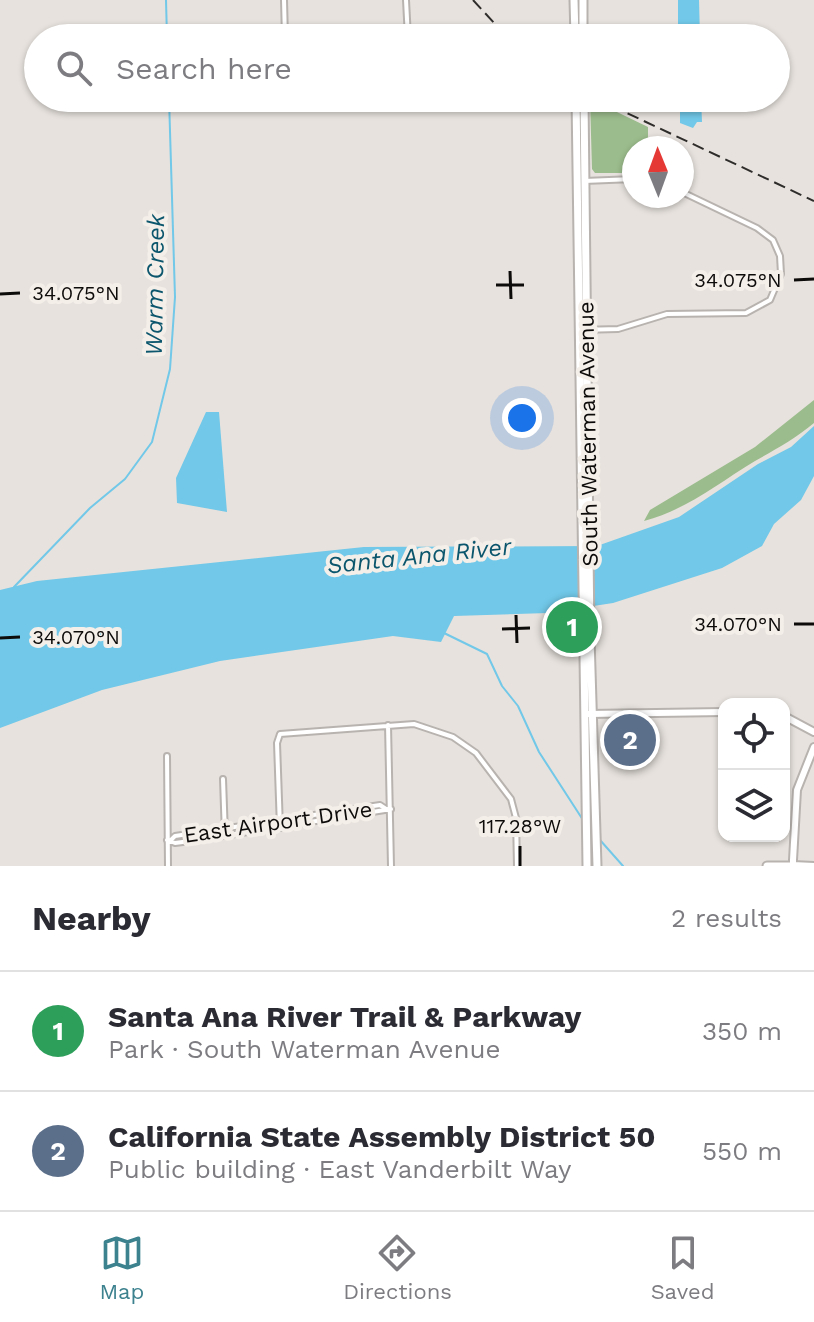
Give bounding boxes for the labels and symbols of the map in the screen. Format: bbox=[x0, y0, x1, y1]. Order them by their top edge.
north arrow bbox=[622, 136, 694, 208]
water label: Warm Creek bbox=[140, 213, 170, 356]
text: 34.075°N bbox=[694, 268, 782, 292]
text: 34.075°N bbox=[32, 281, 120, 305]
street label: South Waterman Avenue bbox=[573, 301, 603, 567]
your location bbox=[502, 398, 542, 438]
water label: Santa Ana River bbox=[325, 532, 514, 580]
pin: 1 bbox=[546, 597, 598, 657]
text: 34.070°N bbox=[694, 612, 782, 636]
text: 34.070°N bbox=[32, 625, 120, 649]
pin: 2 bbox=[604, 710, 656, 770]
street label: East Airport Drive bbox=[182, 796, 374, 848]
text: 117.28°W bbox=[479, 814, 561, 838]

